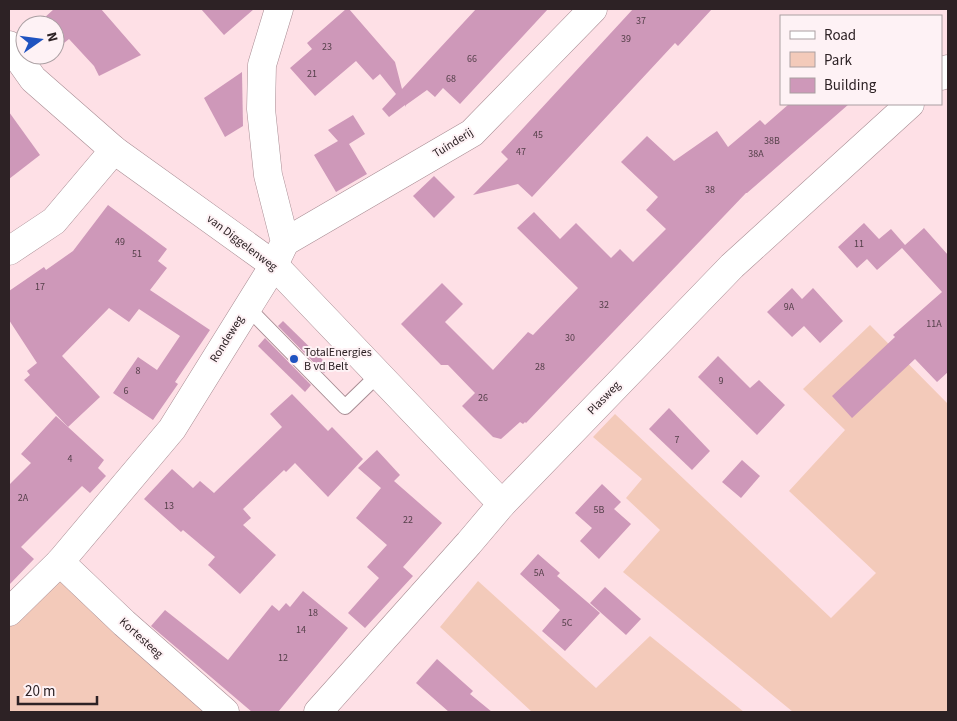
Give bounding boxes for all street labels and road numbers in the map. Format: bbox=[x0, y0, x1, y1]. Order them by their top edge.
street label: Tuinderij bbox=[430, 124, 476, 162]
street label: van Diggelenweg bbox=[203, 211, 281, 275]
street label: Rondeweg bbox=[206, 312, 248, 366]
street label: Plasweg bbox=[584, 377, 624, 419]
street label: Kortesteeg bbox=[115, 614, 167, 662]

